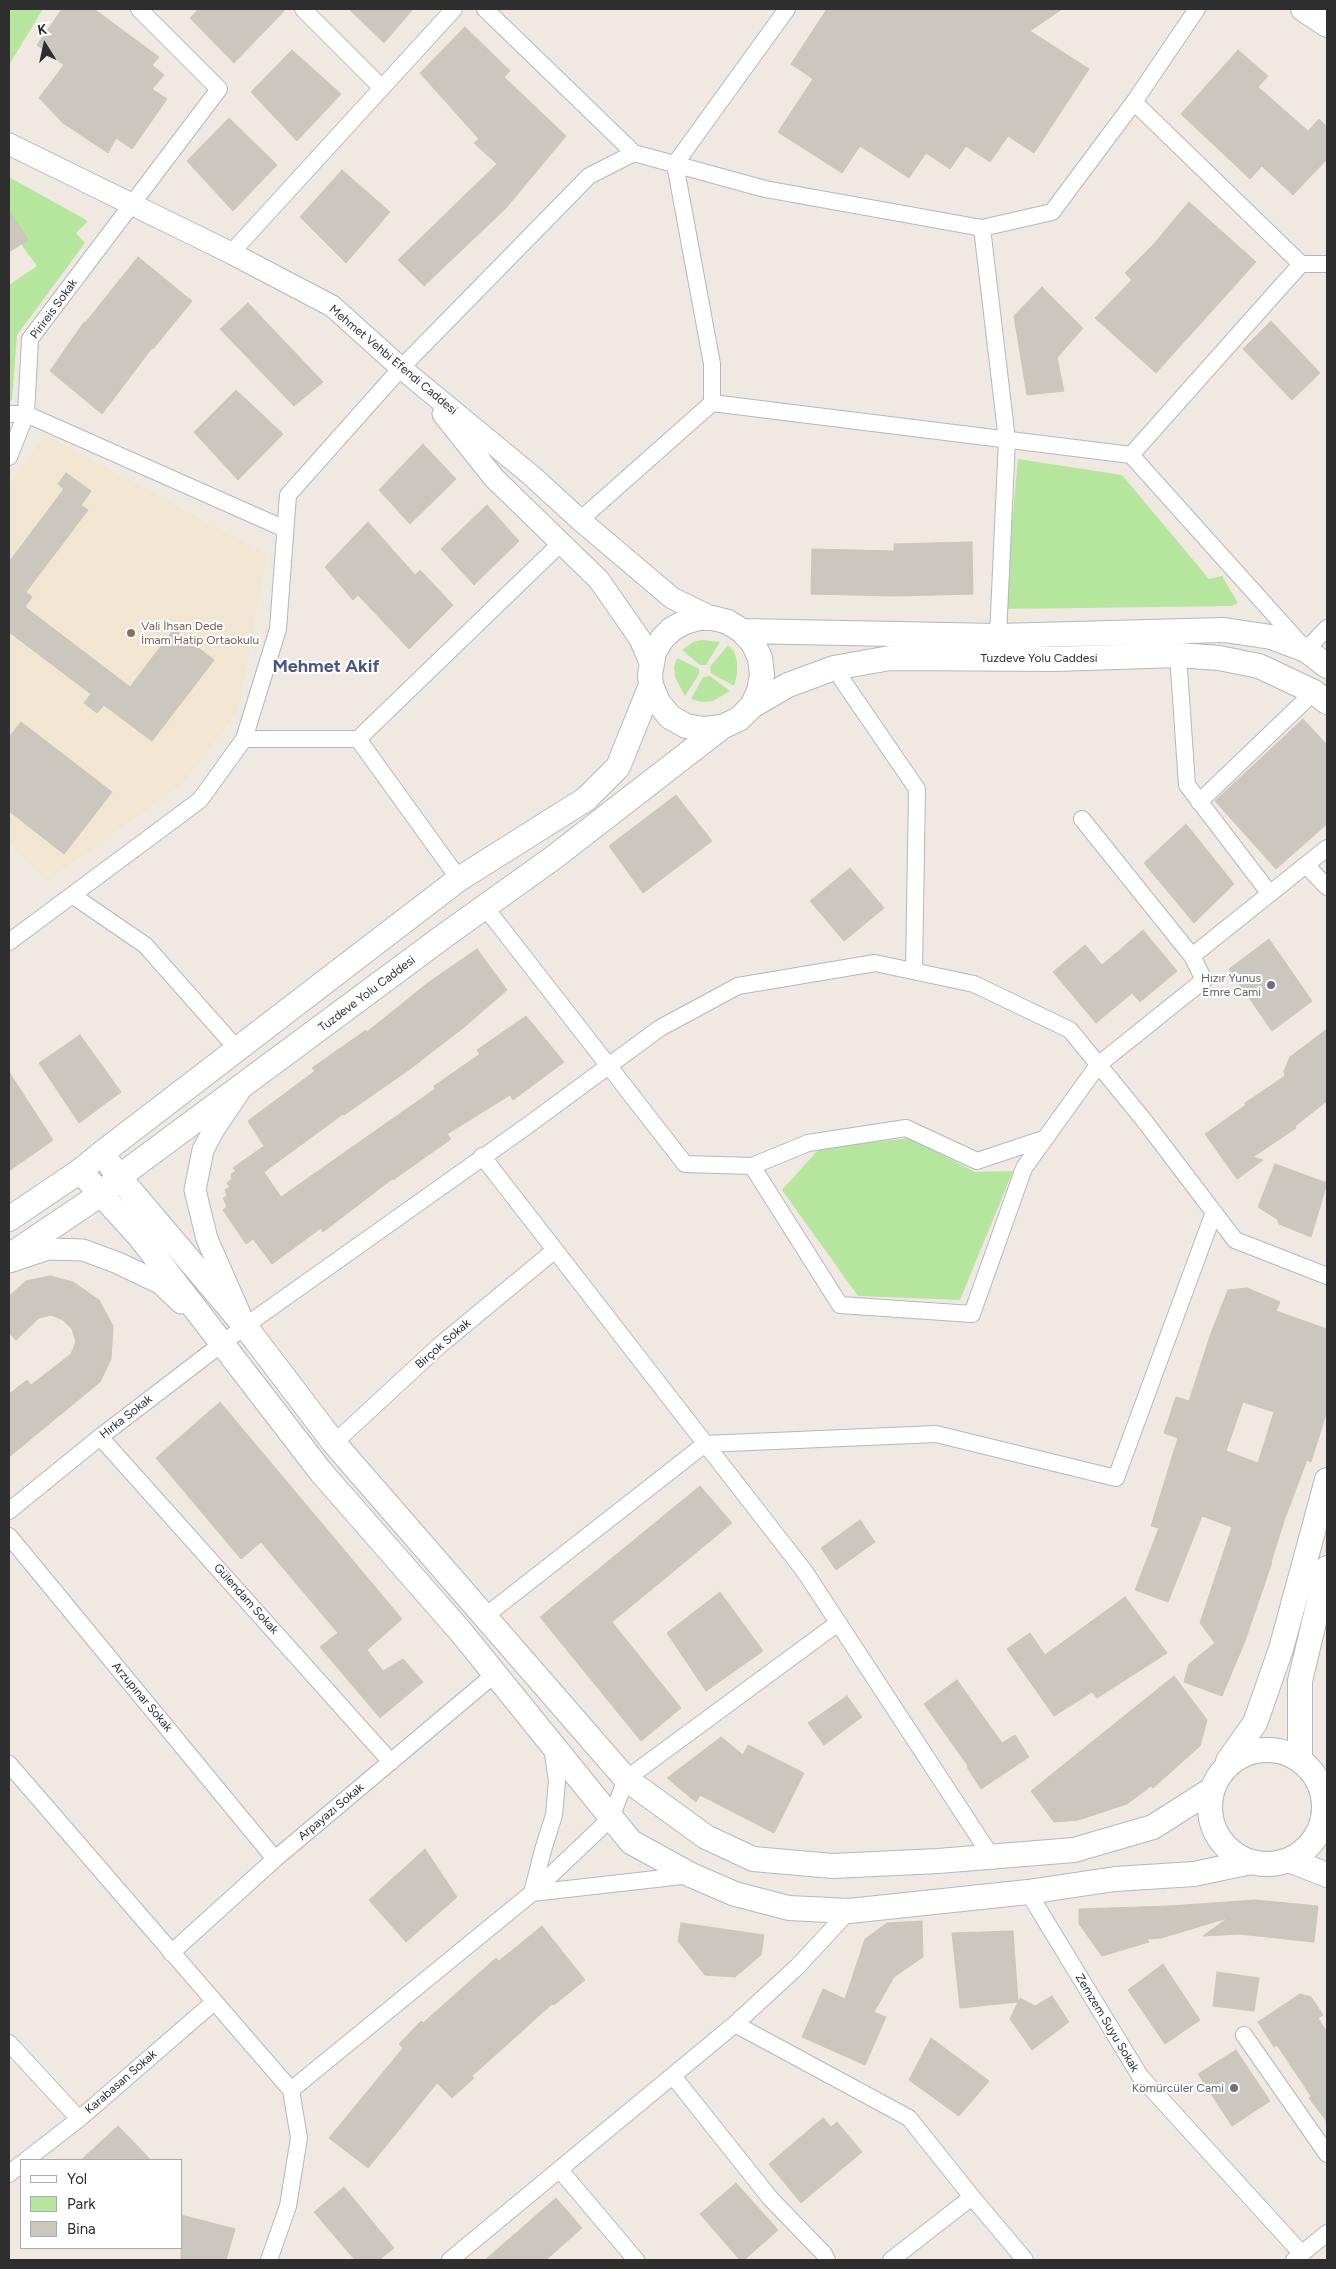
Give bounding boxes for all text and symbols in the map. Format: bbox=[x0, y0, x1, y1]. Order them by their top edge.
north arrow bbox=[20, 20, 70, 70]
text: K bbox=[36, 21, 48, 39]
street label: Pirireis Sokak bbox=[27, 276, 81, 342]
street label: Mehmet Vehbi Efendi Caddesi bbox=[326, 302, 460, 418]
place label: Vali İhsan Dede İmam Hatip Ortaokulu bbox=[141, 619, 259, 647]
marker: Vali İhsan Dede İmam Hatip Ortaokulu bbox=[125, 627, 137, 639]
street label: Tuzdeve Yolu Caddesi bbox=[980, 651, 1098, 665]
district label: Mehmet Akif bbox=[272, 656, 380, 678]
street label: Tuzdeve Yolu Caddesi bbox=[316, 953, 418, 1035]
place label: Hızır Yunus Emre Cami bbox=[1201, 971, 1261, 999]
marker: Hızır Yunus Emre Cami bbox=[1265, 979, 1277, 991]
street label: Birçok Sokak bbox=[412, 1316, 474, 1372]
street label: Hırka Sokak bbox=[97, 1392, 155, 1442]
street label: Gülendam Sokak bbox=[211, 1561, 281, 1637]
street label: Arzupınar Sokak bbox=[109, 1659, 175, 1735]
street label: Arpayazı Sokak bbox=[295, 1780, 367, 1844]
street label: Zemzem Suyu Sokak bbox=[1072, 1971, 1142, 2075]
street label: Karabasan Sokak bbox=[82, 2047, 160, 2117]
place label: Kömürcüler Cami bbox=[1132, 2081, 1224, 2095]
marker: Kömürcüler Cami bbox=[1228, 2082, 1240, 2094]
legend bbox=[20, 2159, 182, 2249]
text: Yol bbox=[67, 2170, 87, 2188]
text: Park bbox=[67, 2195, 96, 2213]
text: Bina bbox=[67, 2220, 96, 2238]

